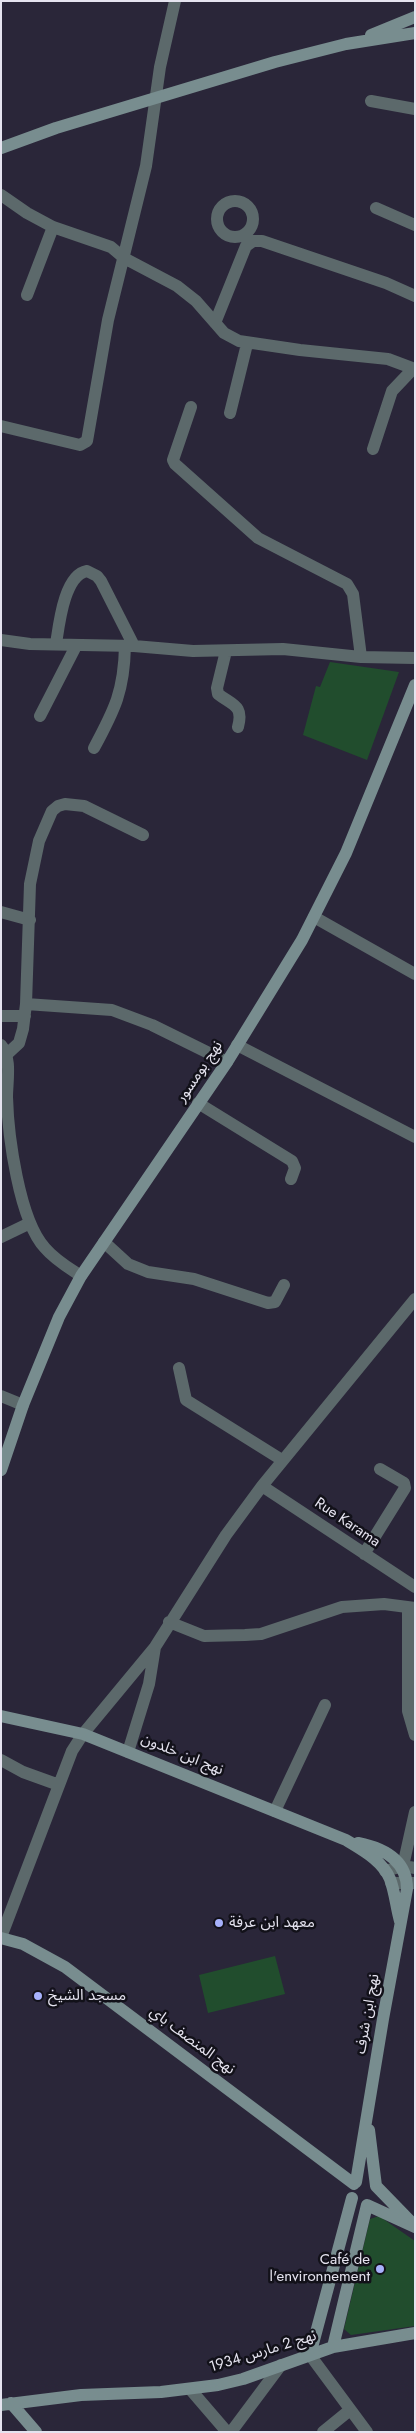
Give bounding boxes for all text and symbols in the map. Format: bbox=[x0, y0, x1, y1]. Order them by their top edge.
street label: نهج بومسور bbox=[173, 1038, 227, 1106]
street label: Rue Karama bbox=[311, 1494, 383, 1552]
street label: نهج ابن خلدون bbox=[138, 1730, 226, 1780]
place label: معهد ابن عرفة bbox=[229, 1914, 315, 1932]
marker: معهد ابن عرفة bbox=[213, 1917, 225, 1929]
street label: نهج ابن شرف bbox=[352, 1973, 384, 2055]
place label: مسجد الشيخ bbox=[48, 1987, 126, 2005]
marker: مسجد الشيخ bbox=[32, 1990, 44, 2002]
street label: نهج المنصف باي bbox=[146, 2003, 238, 2079]
place label: Café de l'environnement bbox=[270, 2251, 370, 2286]
marker: Café de l'environnement bbox=[374, 2263, 386, 2275]
street label: نهج 2 مارس 1934 bbox=[207, 2327, 319, 2377]

